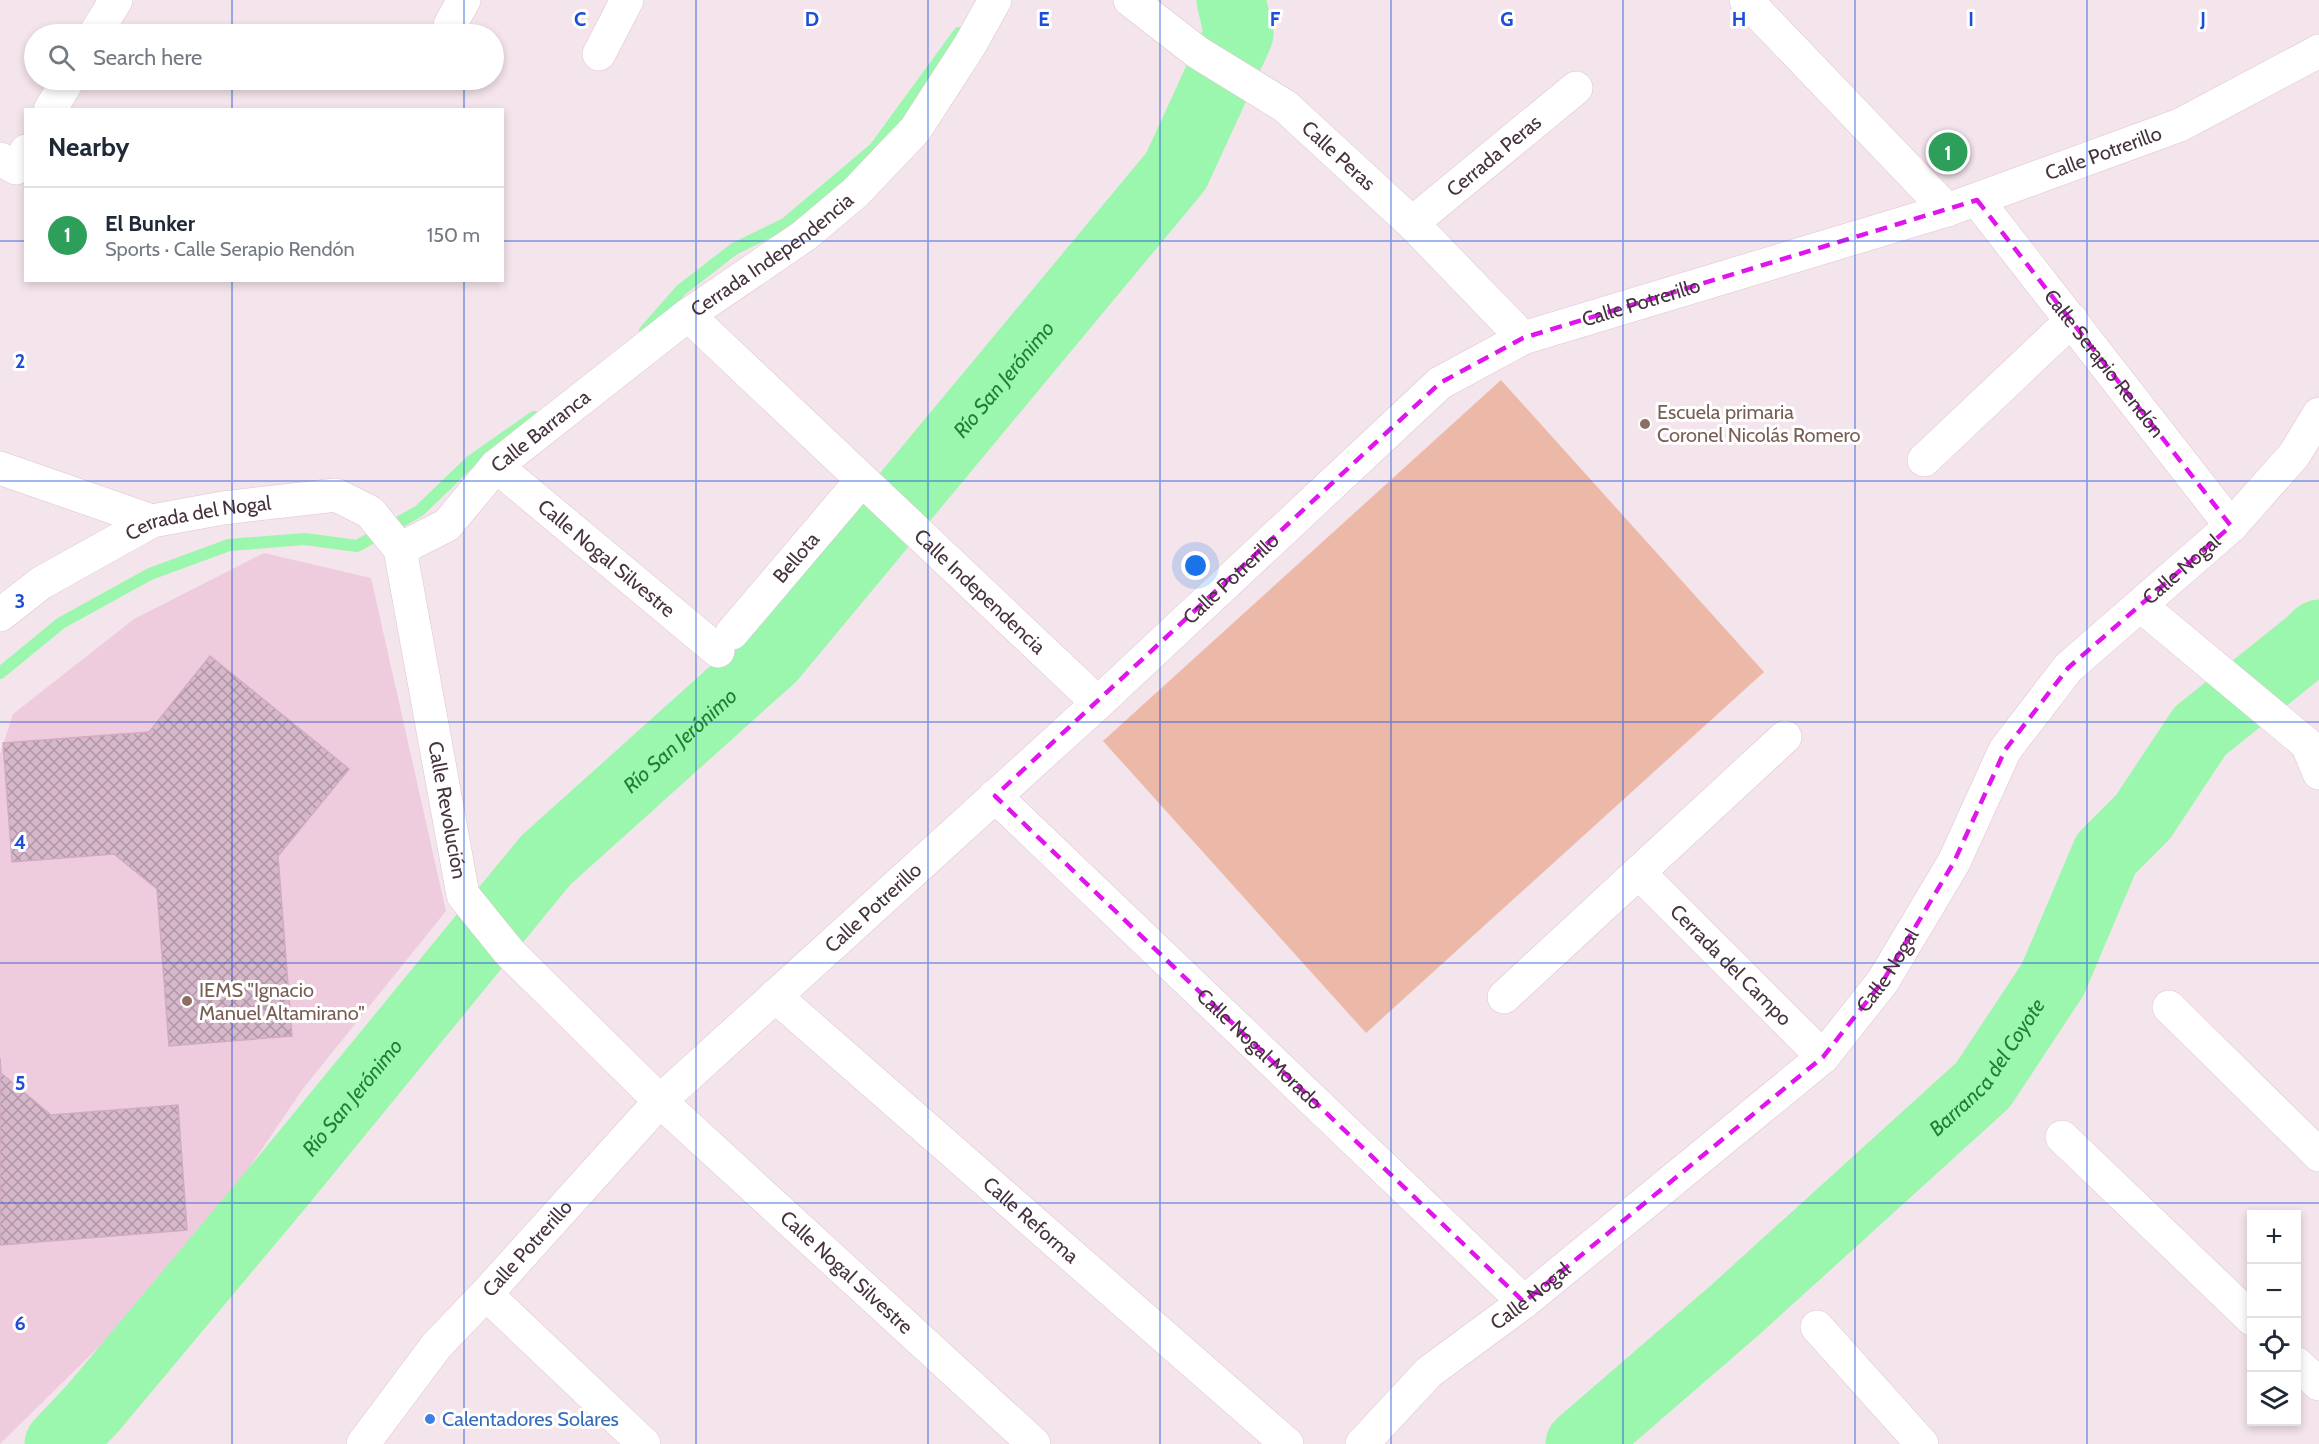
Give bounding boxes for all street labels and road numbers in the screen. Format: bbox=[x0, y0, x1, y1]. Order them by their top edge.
street label: Cerrada Peras bbox=[1442, 110, 1546, 201]
street label: Calle Peras bbox=[1297, 116, 1380, 195]
street label: Calle Potrerillo bbox=[2042, 121, 2165, 185]
street label: Cerrada Independencia bbox=[686, 188, 858, 322]
street label: Calle Potrerillo bbox=[1579, 273, 1703, 332]
street label: Calle Serapio Rendón bbox=[2039, 284, 2169, 442]
street label: Calle Barranca bbox=[486, 384, 595, 477]
street label: Cerrada del Nogal bbox=[121, 491, 273, 546]
street label: Calle Nogal Silvestre bbox=[533, 494, 680, 622]
street label: Calle Independencia bbox=[909, 524, 1051, 659]
street label: Bellota bbox=[768, 527, 824, 588]
street label: Calle Potrerillo bbox=[1178, 528, 1284, 629]
street label: Calle Nogal bbox=[2138, 529, 2225, 610]
street label: Calle Revolución bbox=[423, 739, 472, 881]
street label: Calle Potrerillo bbox=[820, 857, 926, 957]
street label: Cerrada del Campo bbox=[1665, 899, 1797, 1031]
street label: Calle Nogal bbox=[1851, 924, 1924, 1017]
street label: Calle Nogal Morado bbox=[1192, 983, 1327, 1115]
street label: Calle Reforma bbox=[978, 1172, 1084, 1268]
street label: Calle Potrerillo bbox=[478, 1195, 577, 1302]
street label: Calle Nogal Silvestre bbox=[775, 1205, 918, 1339]
street label: Calle Nogal bbox=[1486, 1257, 1575, 1335]

